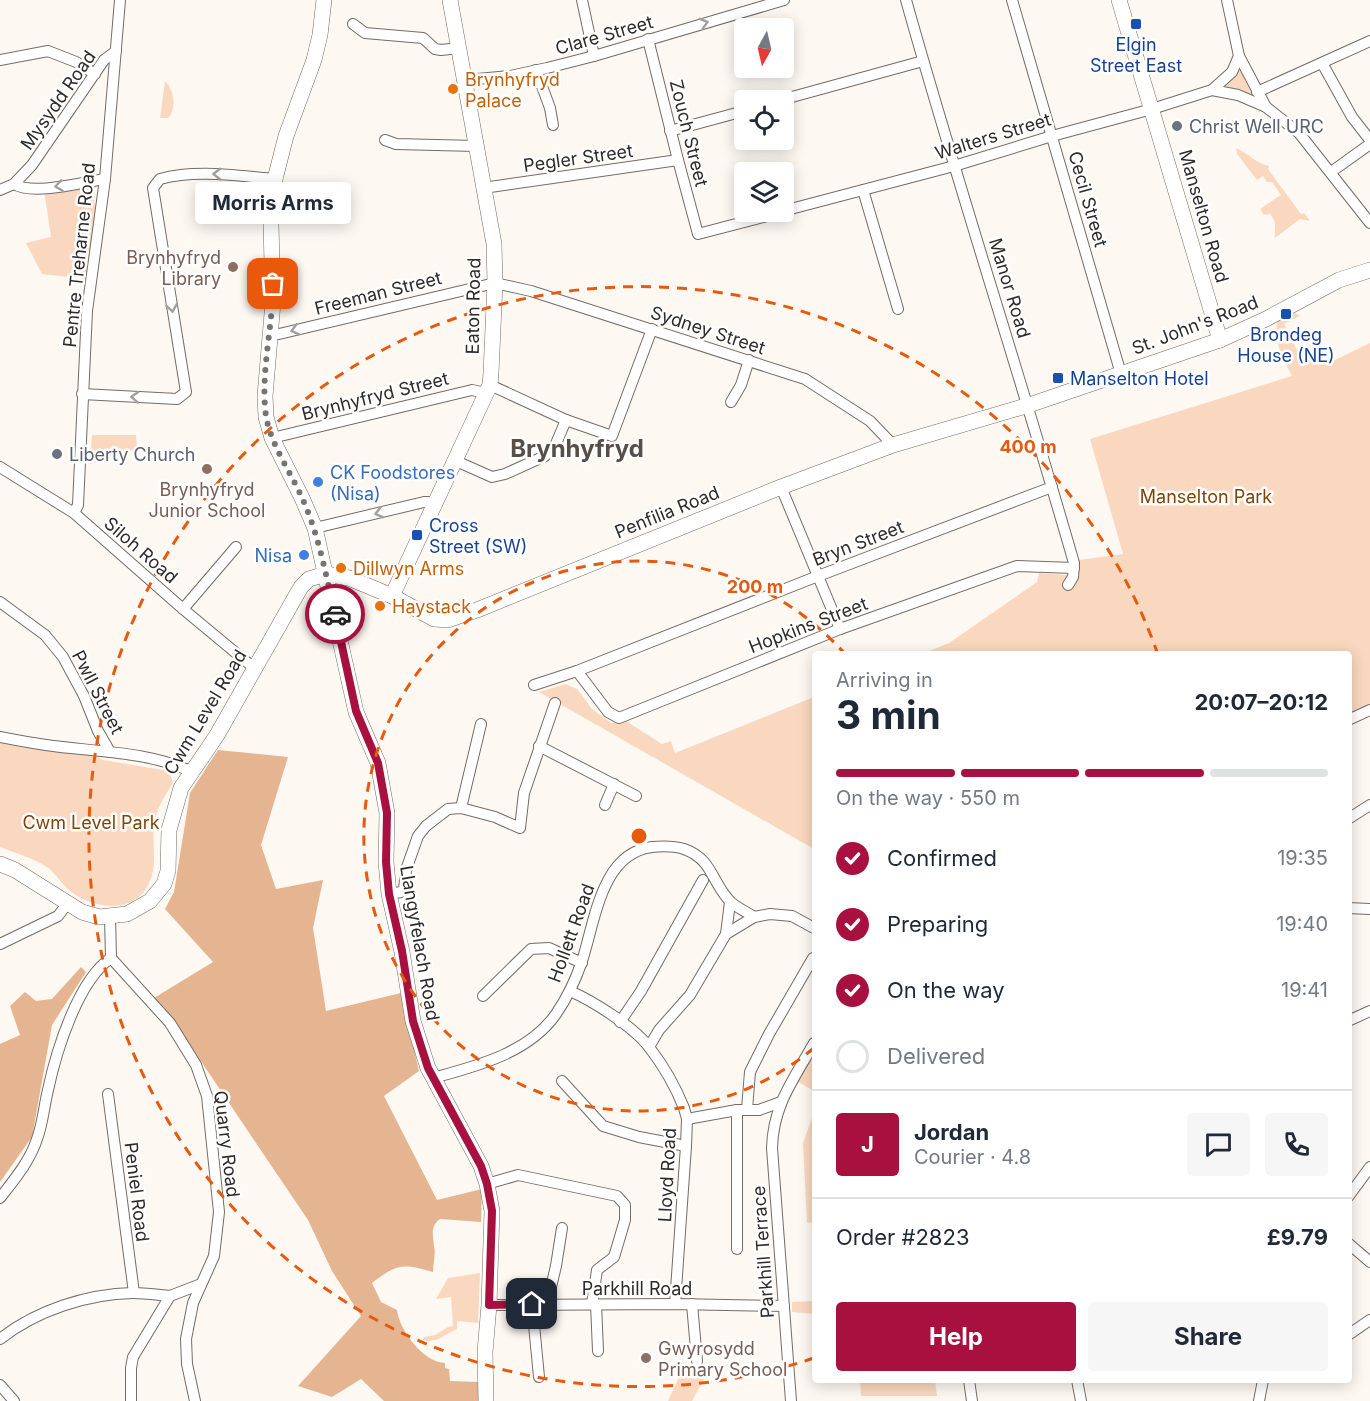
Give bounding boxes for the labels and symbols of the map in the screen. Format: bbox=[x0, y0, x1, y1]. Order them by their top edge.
street label: Clare Street bbox=[553, 11, 655, 59]
marker: Elgin Street East bbox=[1129, 17, 1143, 31]
one-way arrow bbox=[698, 18, 709, 30]
north arrow bbox=[734, 18, 794, 78]
place label: Elgin Street East bbox=[1090, 34, 1182, 76]
street label: Mysydd Road bbox=[16, 46, 100, 154]
place label: Brynhyfryd Palace bbox=[465, 69, 560, 111]
street label: Zouch Street bbox=[666, 77, 712, 189]
marker: Brynhyfryd Palace bbox=[446, 82, 460, 96]
street label: Walters Street bbox=[933, 108, 1053, 164]
place label: Christ Well URC bbox=[1189, 116, 1324, 137]
marker: Christ Well URC bbox=[1170, 119, 1184, 133]
street label: Pegler Street bbox=[522, 140, 634, 176]
street label: Manselton Road bbox=[1175, 147, 1233, 285]
street label: Cecil Street bbox=[1064, 149, 1112, 249]
street label: Pentre Treharne Road bbox=[59, 162, 99, 348]
one-way arrow bbox=[212, 168, 221, 181]
one-way arrow bbox=[54, 179, 63, 191]
callout: Morris Arms bbox=[195, 182, 351, 224]
street label: Manor Road bbox=[985, 236, 1035, 340]
place label: Brynhyfryd Library bbox=[126, 247, 221, 289]
pin bbox=[247, 258, 298, 309]
street label: Eaton Road bbox=[462, 258, 484, 354]
marker: Brynhyfryd Library bbox=[226, 260, 240, 274]
street label: Freeman Street bbox=[312, 267, 444, 319]
street label: St. John's Road bbox=[1129, 291, 1261, 359]
street label: Sydney Street bbox=[648, 302, 768, 358]
one-way arrow bbox=[166, 304, 178, 313]
marker: Brondeg House (NE) bbox=[1279, 307, 1293, 321]
one-way arrow bbox=[290, 322, 300, 335]
place label: Brondeg House (NE) bbox=[1237, 324, 1335, 366]
street label: Brynhyfryd Street bbox=[299, 368, 451, 424]
place label: Manselton Hotel bbox=[1070, 368, 1209, 389]
marker: Manselton Hotel bbox=[1051, 371, 1065, 385]
one-way arrow bbox=[131, 390, 140, 403]
district label: Brynhyfryd bbox=[510, 434, 644, 463]
text: 400 m bbox=[999, 436, 1057, 457]
place label: Liberty Church bbox=[69, 444, 195, 465]
marker: Liberty Church bbox=[50, 447, 64, 461]
marker: Brynhyfryd Junior School bbox=[200, 462, 214, 476]
place label: CK Foodstores (Nisa) bbox=[330, 462, 455, 504]
marker: CK Foodstores (Nisa) bbox=[311, 475, 325, 489]
place label: Brynhyfryd Junior School bbox=[149, 479, 265, 521]
street label: Penfilia Road bbox=[612, 482, 722, 542]
park label: Manselton Park bbox=[1140, 486, 1272, 507]
one-way arrow bbox=[374, 505, 384, 518]
street label: Siloh Road bbox=[100, 512, 182, 588]
place label: Cross Street (SW) bbox=[429, 515, 527, 557]
street label: Bryn Street bbox=[810, 516, 906, 570]
marker: Cross Street (SW) bbox=[410, 528, 424, 542]
place label: Nisa bbox=[254, 545, 292, 566]
marker: Nisa bbox=[297, 548, 311, 562]
place label: Dillwyn Arms bbox=[353, 558, 464, 579]
marker: Dillwyn Arms bbox=[334, 561, 348, 575]
text: 200 m bbox=[727, 576, 783, 597]
courier bbox=[305, 584, 365, 644]
street label: Hopkins Street bbox=[746, 593, 870, 657]
place label: Haystack bbox=[392, 596, 471, 617]
marker: Haystack bbox=[373, 599, 387, 613]
street label: Cwm Level Road bbox=[159, 646, 251, 778]
street label: Pwll Street bbox=[68, 647, 128, 737]
park label: Cwm Level Park bbox=[22, 812, 160, 833]
centre of rings bbox=[629, 826, 649, 846]
street label: Llangyfelach Road bbox=[396, 864, 444, 1022]
street label: Hollett Road bbox=[543, 881, 599, 985]
street label: Quarry Road bbox=[210, 1090, 244, 1198]
street label: Lloyd Road bbox=[654, 1127, 680, 1223]
street label: Peniel Road bbox=[120, 1141, 154, 1243]
street label: Parkhill Terrace bbox=[748, 1185, 778, 1319]
pin bbox=[506, 1278, 557, 1329]
street label: Parkhill Road bbox=[582, 1278, 692, 1299]
place label: Gwyrosydd Primary School bbox=[658, 1338, 787, 1380]
marker: Gwyrosydd Primary School bbox=[639, 1351, 653, 1365]

